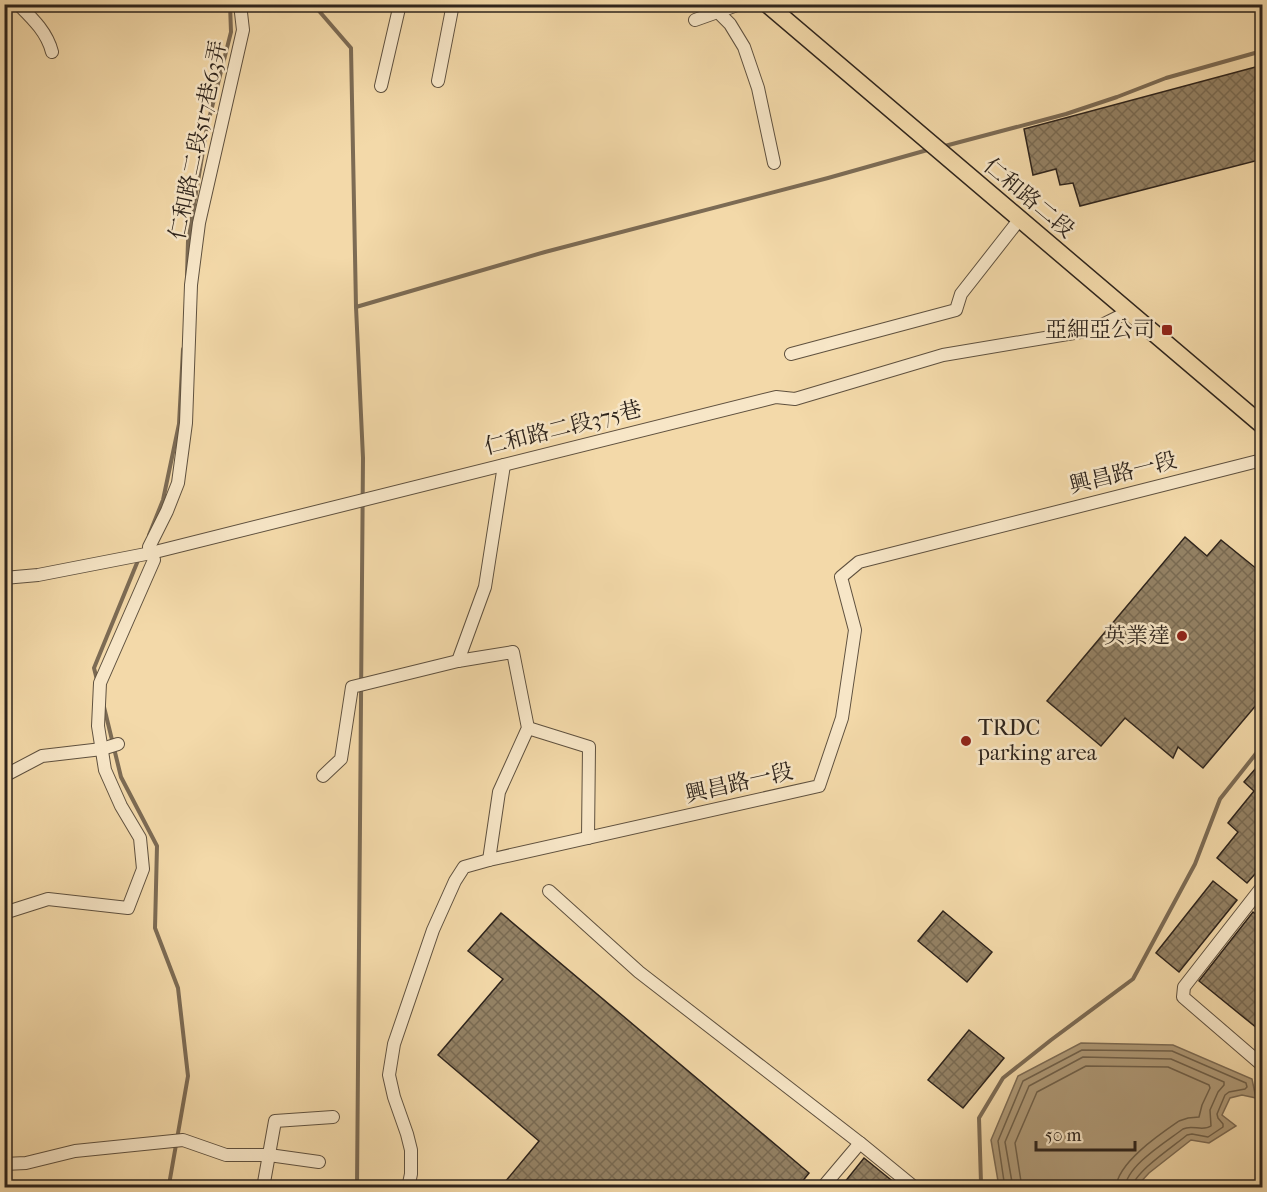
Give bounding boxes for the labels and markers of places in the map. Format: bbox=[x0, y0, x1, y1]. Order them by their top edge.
place label: 亞細亞公司 bbox=[1045, 317, 1155, 343]
marker: 亞細亞公司 bbox=[1160, 323, 1174, 337]
place label: 英業達 bbox=[1104, 623, 1170, 649]
marker: 英業達 bbox=[1175, 629, 1189, 643]
place label: TRDC parking area bbox=[977, 715, 1098, 766]
marker: TRDC parking area bbox=[959, 734, 973, 748]

